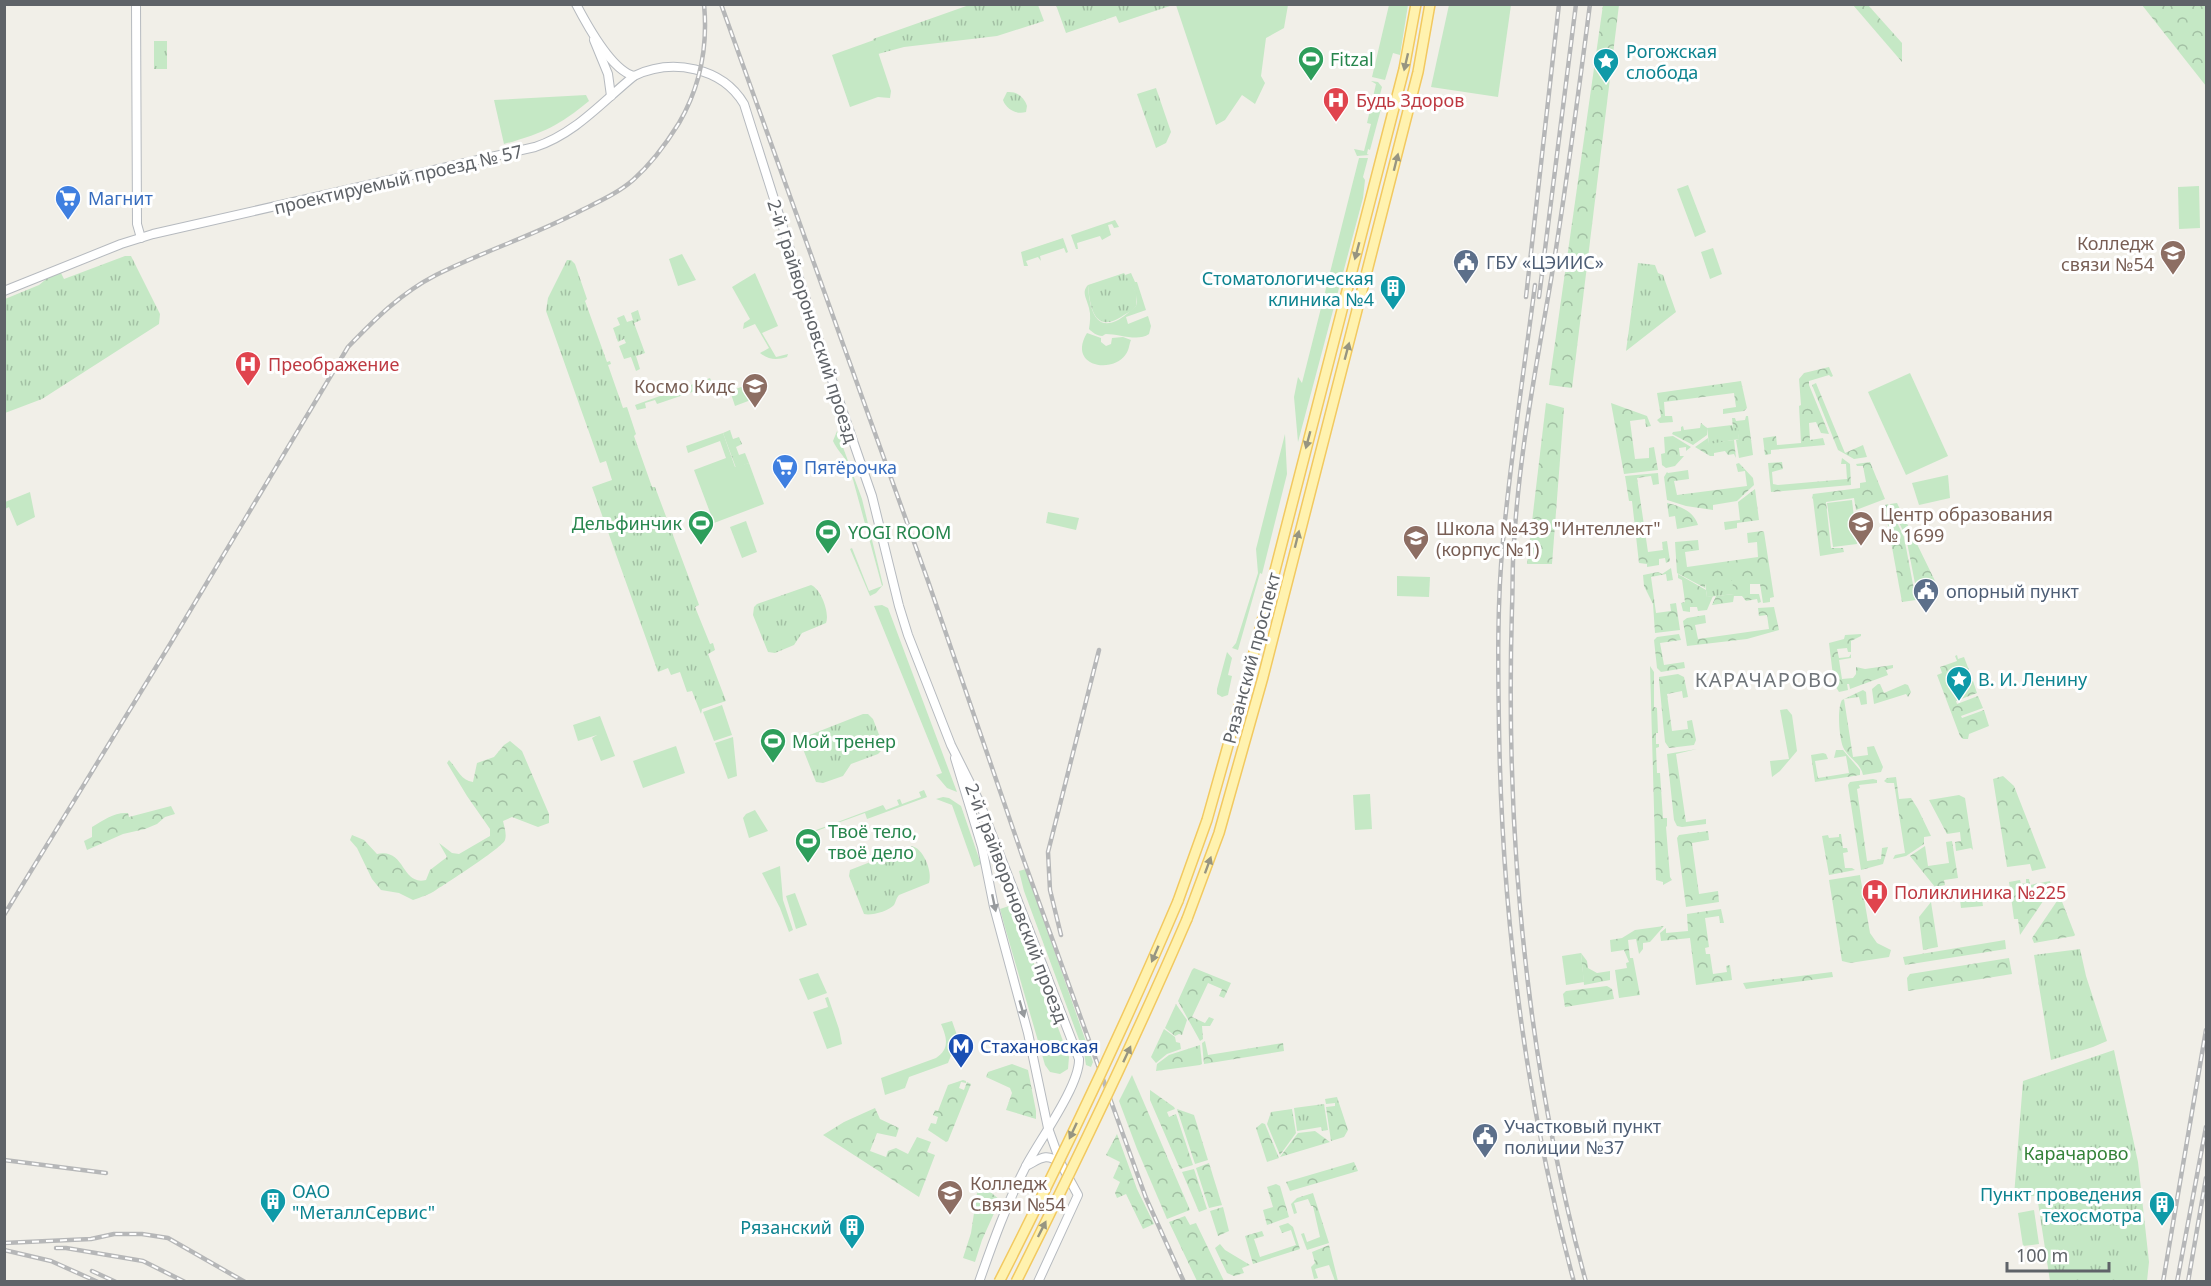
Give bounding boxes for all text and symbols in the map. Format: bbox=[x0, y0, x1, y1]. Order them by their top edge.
place label: Рогожская слобода bbox=[1626, 39, 1717, 84]
sports icon: Fitzal bbox=[1296, 44, 1326, 82]
place icon: Рогожская слобода bbox=[1591, 46, 1621, 84]
place label: Fitzal bbox=[1330, 47, 1374, 71]
one-way arrow bbox=[1400, 53, 1410, 71]
hospital icon: Будь Здоров bbox=[1321, 85, 1351, 123]
place label: Будь Здоров bbox=[1356, 88, 1464, 112]
street label: проектируемый проезд № 57 bbox=[271, 139, 525, 219]
one-way arrow bbox=[1391, 152, 1401, 171]
supermarket icon: Магнит bbox=[53, 183, 83, 221]
place label: Магнит bbox=[88, 186, 153, 210]
street label: 2-й Грайвороновский проезд bbox=[762, 196, 864, 446]
place label: Колледж связи №54 bbox=[2061, 231, 2154, 276]
school or university icon: Колледж связи №54 bbox=[2158, 238, 2188, 276]
one-way arrow bbox=[1352, 242, 1362, 260]
public building icon: ГБУ «ЦЭИИС» bbox=[1451, 247, 1481, 285]
place label: ГБУ «ЦЭИИС» bbox=[1486, 250, 1604, 274]
place label: Стоматологическая клиника №4 bbox=[1202, 266, 1374, 311]
building icon: Стоматологическая клиника №4 bbox=[1378, 273, 1408, 311]
one-way arrow bbox=[1343, 341, 1352, 359]
hospital icon: Преображение bbox=[233, 349, 263, 387]
place label: Преображение bbox=[268, 352, 400, 376]
school or university icon: Космо Кидс bbox=[740, 371, 770, 409]
place label: Космо Кидс bbox=[634, 374, 736, 398]
one-way arrow bbox=[1303, 431, 1313, 449]
supermarket icon: Пятёрочка bbox=[770, 452, 800, 490]
place label: Пятёрочка bbox=[804, 455, 897, 479]
place label: Центр образования № 1699 bbox=[1880, 502, 2053, 547]
sports icon: Дельфинчик bbox=[686, 508, 716, 546]
school or university icon: Центр образования № 1699 bbox=[1846, 509, 1876, 547]
place label: Дельфинчик bbox=[572, 511, 682, 535]
place label: Школа №439 "Интеллект" (корпус №1) bbox=[1436, 516, 1661, 561]
sports icon: YOGI ROOM bbox=[813, 517, 843, 555]
place label: YOGI ROOM bbox=[848, 520, 951, 544]
school or university icon: Школа №439 "Интеллект" (корпус №1) bbox=[1401, 523, 1431, 561]
one-way arrow bbox=[1293, 530, 1303, 548]
street label: Рязанский проспект bbox=[1217, 569, 1286, 746]
public building icon: опорный пункт bbox=[1911, 576, 1941, 614]
place label: опорный пункт bbox=[1946, 579, 2079, 603]
place icon: В. И. Ленину bbox=[1944, 664, 1974, 702]
district label: КАРАЧАРОВО bbox=[1695, 666, 1839, 693]
place label: В. И. Ленину bbox=[1978, 667, 2088, 691]
sports icon: Мой тренер bbox=[758, 726, 788, 764]
place label: Мой тренер bbox=[792, 729, 896, 753]
street label: 2-й Грайвороновский проезд bbox=[960, 780, 1074, 1026]
place label: Твоё тело, твоё дело bbox=[828, 819, 917, 864]
sports icon: Твоё тело, твоё дело bbox=[793, 826, 823, 864]
one-way arrow bbox=[1203, 855, 1213, 873]
hospital icon: Поликлиника №225 bbox=[1860, 877, 1890, 915]
place label: Поликлиника №225 bbox=[1894, 880, 2066, 904]
one-way arrow bbox=[989, 894, 999, 912]
one-way arrow bbox=[1150, 946, 1160, 964]
one-way arrow bbox=[1018, 1000, 1027, 1018]
metro station icon: Стахановская bbox=[946, 1031, 976, 1069]
place label: Стахановская bbox=[980, 1034, 1099, 1058]
one-way arrow bbox=[1122, 1045, 1131, 1062]
place label: Участковый пункт полиции №37 bbox=[1504, 1114, 1662, 1159]
public building icon: Участковый пункт полиции №37 bbox=[1470, 1121, 1500, 1159]
one-way arrow bbox=[1069, 1123, 1078, 1140]
park label: Карачарово bbox=[2023, 1141, 2129, 1165]
place label: Колледж Связи №54 bbox=[970, 1171, 1066, 1216]
school or university icon: Колледж Связи №54 bbox=[935, 1178, 965, 1216]
place label: ОАО "МеталлСервис" bbox=[292, 1179, 435, 1224]
place label: Пункт проведения техосмотра bbox=[1980, 1182, 2142, 1227]
building icon: ОАО "МеталлСервис" bbox=[258, 1186, 288, 1224]
building icon: Пункт проведения техосмотра bbox=[2147, 1189, 2177, 1227]
building icon: Рязанский bbox=[837, 1212, 867, 1250]
place label: Рязанский bbox=[740, 1215, 832, 1239]
one-way arrow bbox=[1037, 1221, 1047, 1238]
scale bar bbox=[2007, 1235, 2109, 1273]
text: 100 m bbox=[2016, 1243, 2068, 1267]

